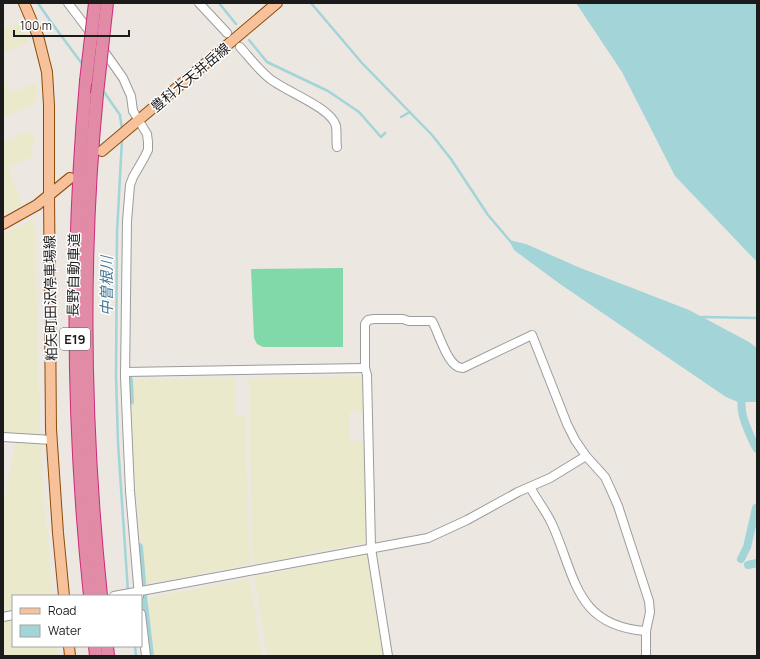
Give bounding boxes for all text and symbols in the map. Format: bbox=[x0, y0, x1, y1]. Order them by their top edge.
scale bar bbox=[14, 12, 129, 38]
text: 100 m bbox=[20, 17, 52, 34]
street label: 豊科大天井岳線 bbox=[146, 38, 234, 116]
street label: 長野自動車道 bbox=[63, 233, 83, 317]
street label: 粕矢町田沢停車場線 bbox=[39, 235, 61, 361]
water label: 中曽根川 bbox=[96, 254, 117, 316]
road number: E19 bbox=[60, 328, 90, 350]
legend bbox=[12, 595, 142, 647]
text: Road bbox=[48, 602, 76, 619]
text: Water bbox=[48, 622, 82, 639]

